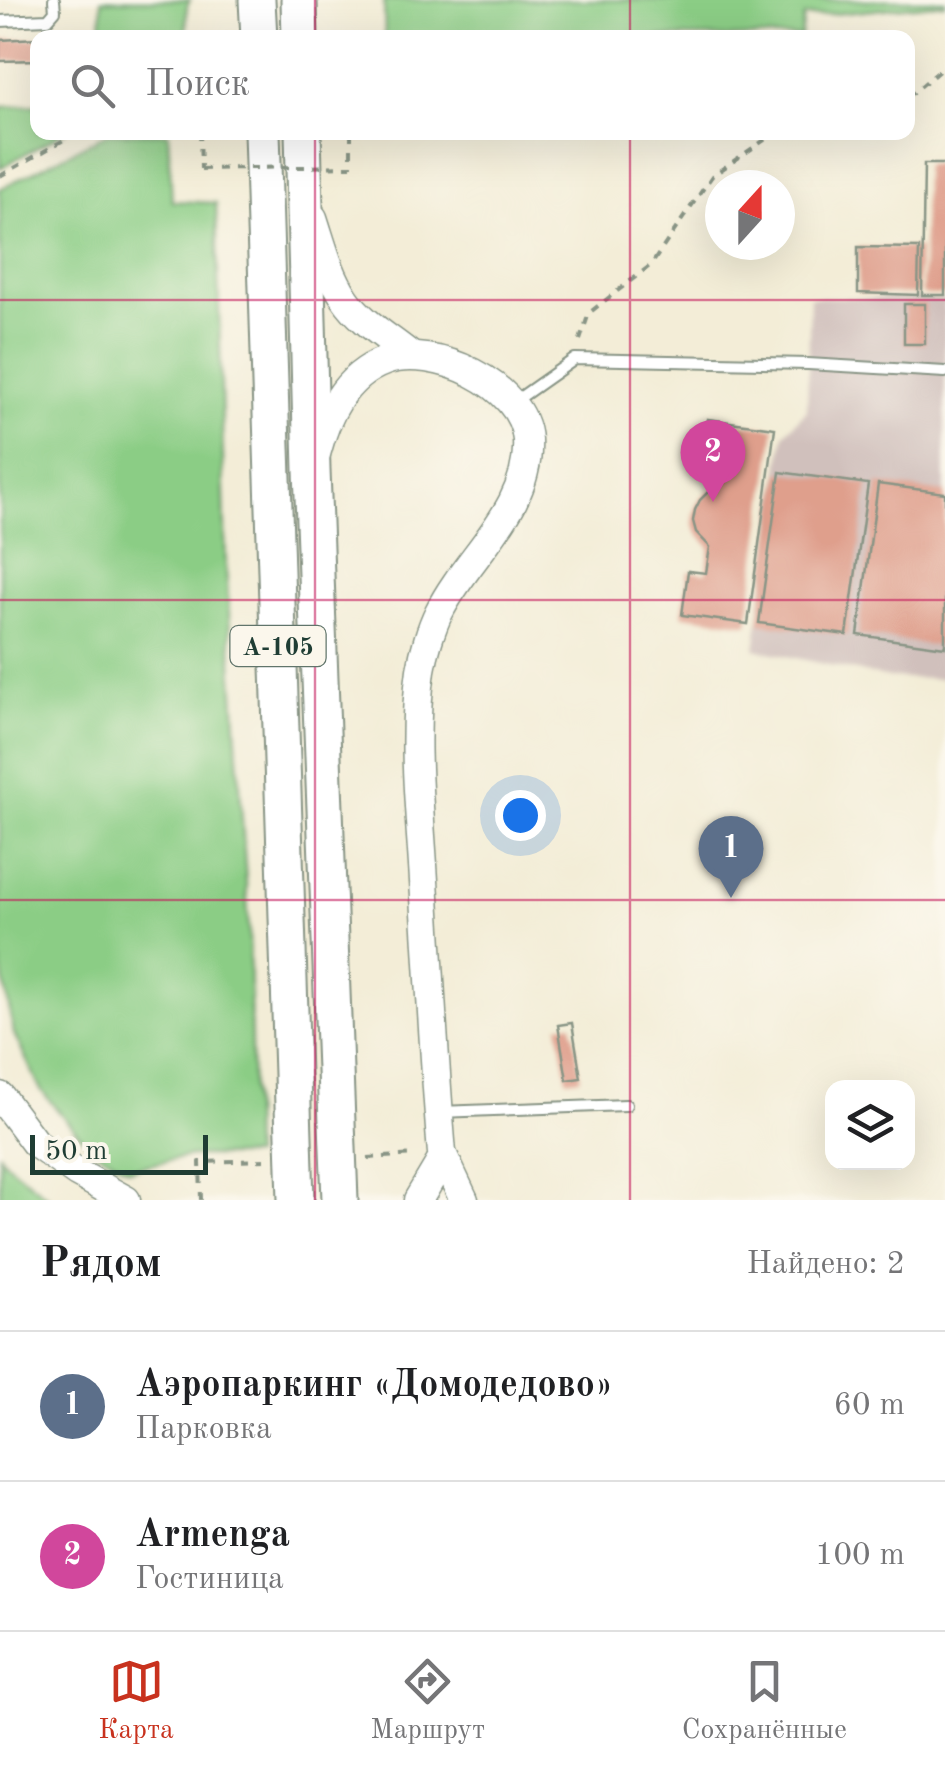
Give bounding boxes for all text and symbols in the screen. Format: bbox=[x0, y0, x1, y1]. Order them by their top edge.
search box bbox=[30, 30, 915, 140]
icon: search bbox=[65, 58, 120, 113]
text: Поиск bbox=[145, 66, 250, 104]
north arrow bbox=[705, 170, 795, 260]
pin: 2 bbox=[680, 420, 746, 502]
road number: А-105 bbox=[230, 626, 326, 666]
your location bbox=[495, 790, 546, 841]
pin: 1 bbox=[698, 816, 764, 898]
map controls bbox=[825, 1080, 915, 1170]
button: layers bbox=[825, 1080, 915, 1170]
scale bar bbox=[30, 1130, 208, 1174]
text: 50 m bbox=[45, 1138, 108, 1166]
text: Рядом bbox=[40, 1244, 162, 1286]
text: Найдено: 2 bbox=[746, 1249, 905, 1281]
text: Аэропаркинг «Домодедово» bbox=[135, 1367, 613, 1405]
text: 1 bbox=[63, 1390, 82, 1422]
text: 60 m bbox=[834, 1390, 905, 1422]
text: Парковка bbox=[135, 1414, 272, 1446]
text: Armenga bbox=[135, 1517, 290, 1555]
text: 2 bbox=[63, 1540, 82, 1572]
text: 100 m bbox=[815, 1540, 905, 1572]
text: Гостиница bbox=[135, 1564, 284, 1596]
tab: Карта bbox=[98, 1654, 174, 1749]
tab: Маршрут bbox=[370, 1654, 485, 1749]
tab: Сохранённые bbox=[682, 1654, 847, 1749]

